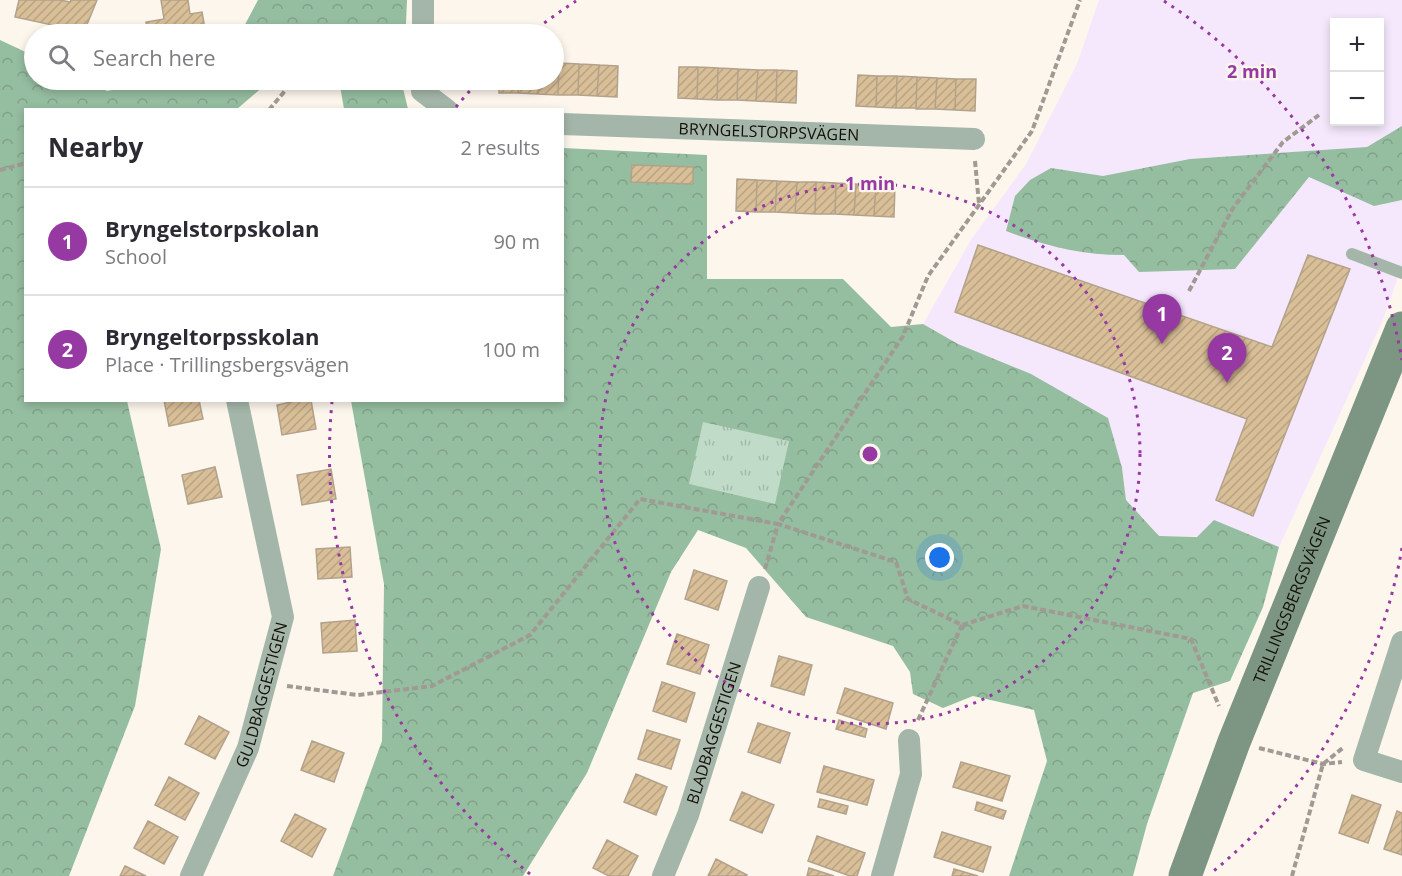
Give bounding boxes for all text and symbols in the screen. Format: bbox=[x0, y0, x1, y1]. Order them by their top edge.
map controls bbox=[1330, 18, 1384, 126]
button: + bbox=[1330, 18, 1384, 72]
search box bbox=[24, 24, 564, 90]
icon: search bbox=[45, 41, 78, 74]
text: Search here bbox=[93, 42, 216, 72]
text: 2 min bbox=[1227, 59, 1277, 83]
button: − bbox=[1330, 72, 1384, 126]
street label: BRYNGELSTORPSVÄGEN bbox=[678, 117, 860, 146]
text: Nearby bbox=[48, 129, 143, 165]
text: 2 results bbox=[460, 134, 540, 161]
text: 1 min bbox=[845, 171, 895, 195]
text: Bryngelstorpskolan bbox=[105, 213, 320, 243]
text: 1 bbox=[62, 228, 73, 255]
text: 90 m bbox=[493, 228, 540, 255]
text: School bbox=[105, 243, 167, 270]
pin: 1 bbox=[1142, 294, 1182, 344]
text: Bryngeltorpsskolan bbox=[105, 321, 320, 351]
pin: 2 bbox=[1208, 334, 1246, 383]
text: 2 bbox=[62, 336, 73, 363]
text: 100 m bbox=[482, 336, 540, 363]
text: Place · Trillingsbergsvägen bbox=[105, 351, 349, 378]
centre of rings bbox=[860, 444, 880, 464]
street label: TRILLINGSBERGSVÄGEN bbox=[1248, 513, 1335, 687]
your location bbox=[925, 543, 954, 572]
street label: GULDBAGGESTIGEN bbox=[230, 619, 292, 771]
street label: BLADBAGGESTIGEN bbox=[681, 659, 746, 807]

